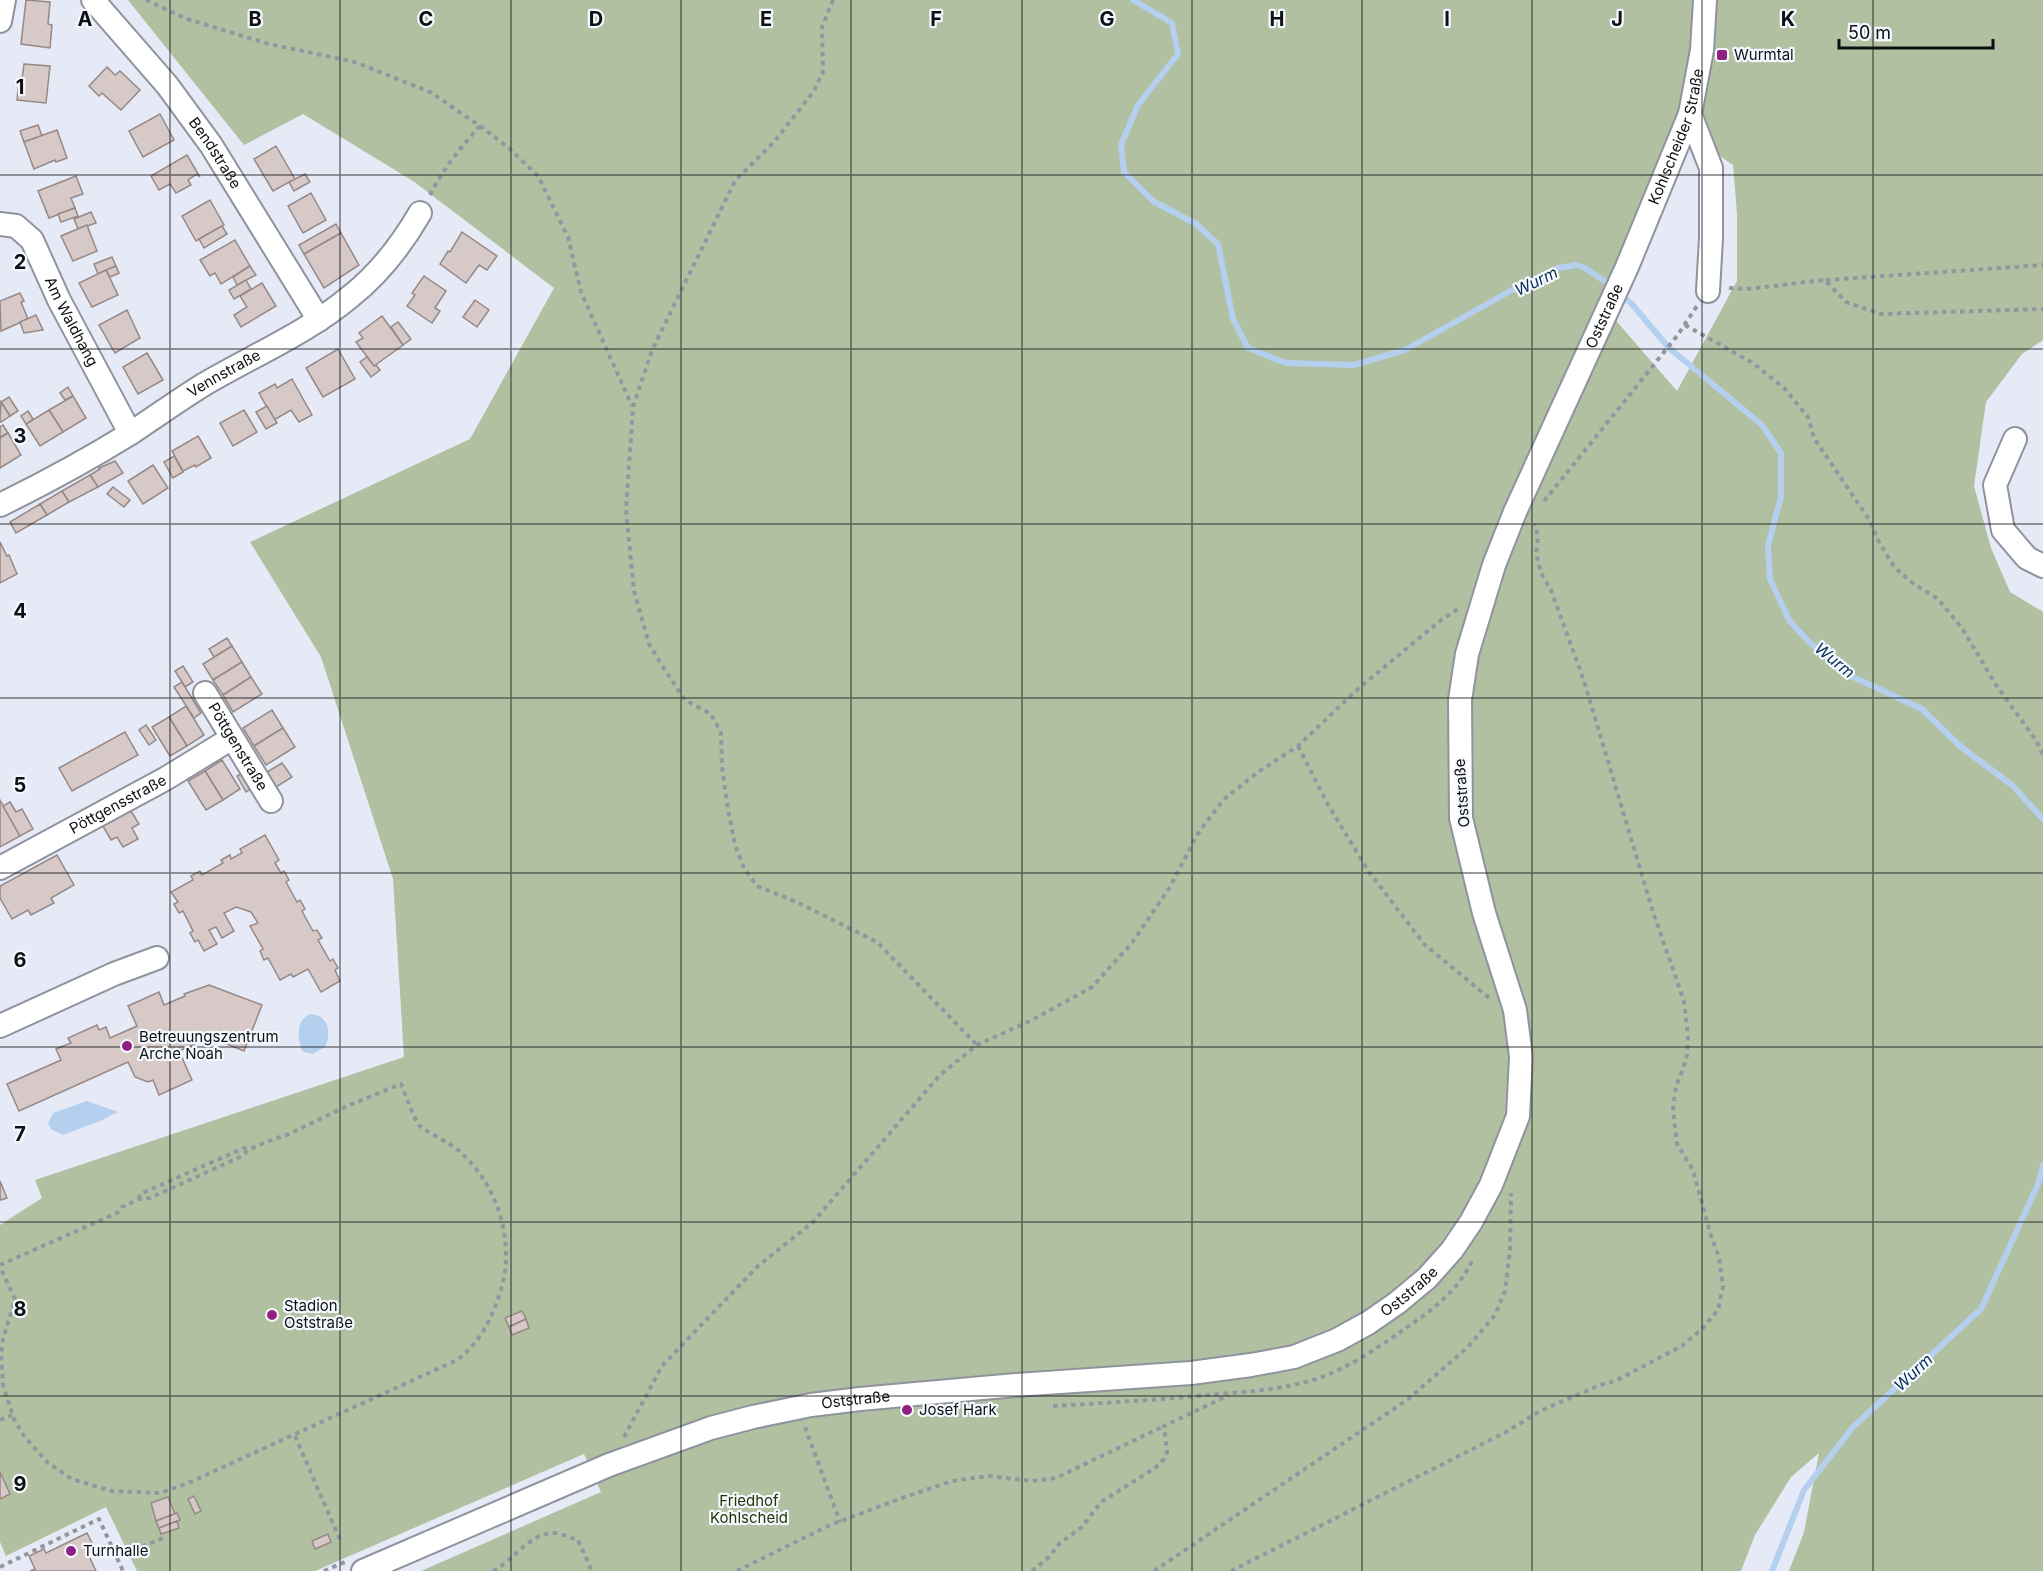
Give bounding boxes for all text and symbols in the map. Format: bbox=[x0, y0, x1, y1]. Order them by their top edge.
text: A bbox=[78, 7, 93, 31]
text: B bbox=[248, 7, 262, 31]
text: C bbox=[419, 7, 433, 31]
text: D bbox=[589, 7, 603, 31]
text: E bbox=[760, 7, 772, 31]
text: F bbox=[930, 7, 942, 31]
text: G bbox=[1099, 7, 1115, 31]
text: H bbox=[1270, 7, 1284, 31]
text: I bbox=[1444, 7, 1450, 31]
text: J bbox=[1611, 7, 1623, 31]
text: K bbox=[1781, 7, 1795, 31]
scale bar bbox=[1839, 12, 1994, 50]
text: 50 m bbox=[1848, 22, 1891, 43]
place label: Wurmtal bbox=[1734, 45, 1794, 64]
marker: Wurmtal bbox=[1715, 48, 1729, 62]
street label: Kohlscheider Straße bbox=[1644, 67, 1707, 207]
text: 1 bbox=[16, 75, 24, 99]
street label: Bendstraße bbox=[185, 113, 246, 192]
text: 2 bbox=[14, 250, 26, 274]
water label: Wurm bbox=[1511, 262, 1561, 300]
street label: Am Waldhang bbox=[41, 274, 103, 370]
street label: Oststraße bbox=[1581, 281, 1627, 351]
street label: Vennstraße bbox=[184, 345, 264, 401]
text: 3 bbox=[14, 424, 26, 448]
text: 4 bbox=[13, 599, 27, 623]
water label: Wurm bbox=[1811, 638, 1859, 682]
street label: Pöttgenstraße bbox=[204, 699, 272, 794]
street label: Oststraße bbox=[1450, 758, 1473, 828]
street label: Pöttgensstraße bbox=[66, 770, 170, 838]
text: 5 bbox=[14, 773, 26, 797]
text: 6 bbox=[14, 948, 27, 972]
place label: Betreuungszentrum Arche Noah bbox=[139, 1027, 279, 1063]
marker: Betreuungszentrum Arche Noah bbox=[120, 1039, 134, 1053]
text: 7 bbox=[14, 1122, 26, 1146]
street label: Oststraße bbox=[1376, 1262, 1442, 1321]
place label: Stadion Oststraße bbox=[284, 1296, 353, 1332]
text: 8 bbox=[13, 1297, 27, 1321]
marker: Stadion Oststraße bbox=[265, 1308, 279, 1322]
water label: Wurm bbox=[1890, 1349, 1936, 1395]
street label: Oststraße bbox=[820, 1386, 891, 1413]
place label: Josef Hark bbox=[919, 1400, 997, 1419]
marker: Josef Hark bbox=[900, 1403, 914, 1417]
text: 9 bbox=[14, 1472, 27, 1496]
park label: Friedhof Kohlscheid bbox=[710, 1491, 788, 1527]
place label: Turnhalle bbox=[83, 1541, 149, 1560]
marker: Turnhalle bbox=[64, 1544, 78, 1558]

